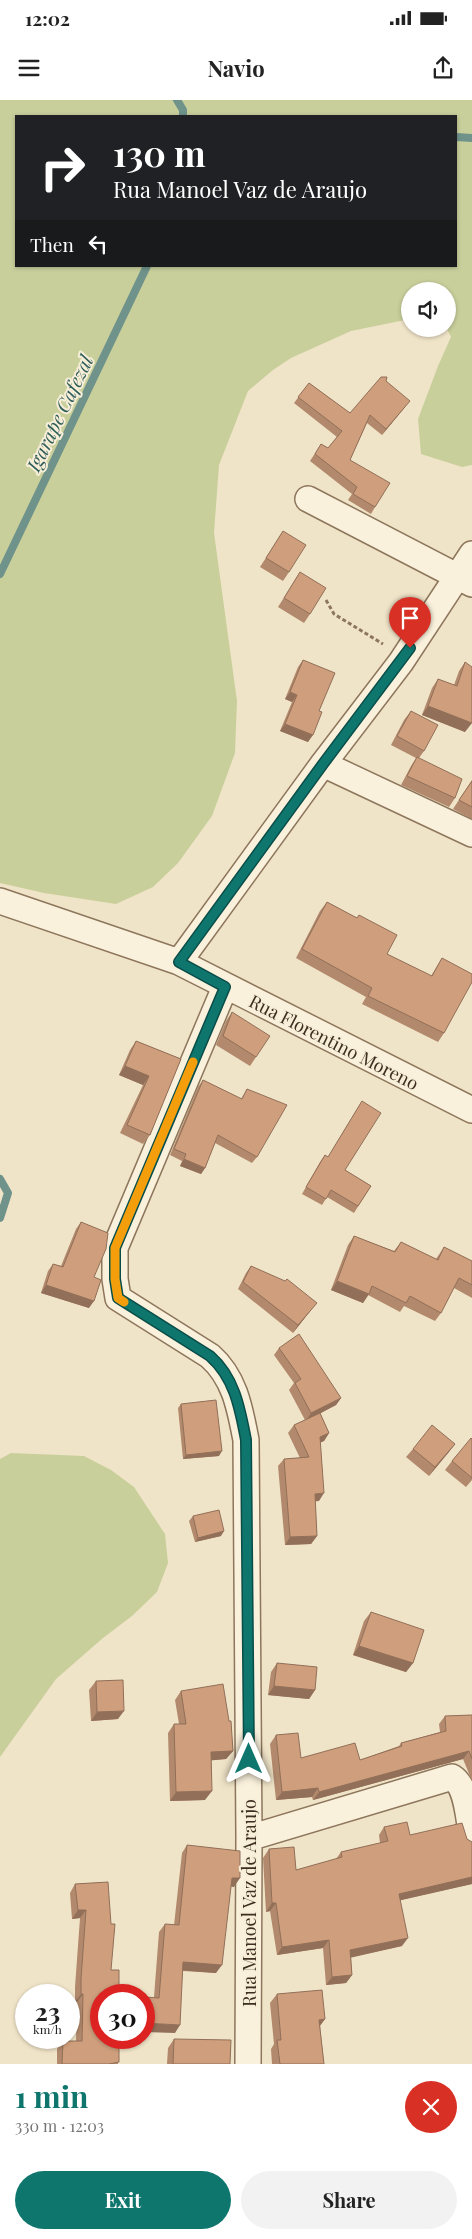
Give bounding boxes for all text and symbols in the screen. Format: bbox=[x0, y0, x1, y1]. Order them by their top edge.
text: 12:02 bbox=[25, 5, 70, 31]
text: Navio bbox=[207, 53, 265, 83]
icon: menu bbox=[15, 54, 43, 82]
icon: share bbox=[429, 54, 457, 82]
text: 130 m bbox=[113, 129, 206, 176]
icon: right bbox=[30, 135, 95, 200]
text: Rua Manoel Vaz de Araujo bbox=[113, 174, 367, 204]
icon: left bbox=[84, 230, 112, 258]
text: Then bbox=[30, 231, 74, 257]
map controls bbox=[401, 282, 456, 337]
button: sound bbox=[401, 282, 456, 337]
water label: Igarape Cafezal bbox=[19, 350, 99, 476]
pin bbox=[389, 597, 431, 648]
icon: arrive bbox=[396, 604, 424, 632]
street label: Rua Florentino Moreno bbox=[245, 989, 423, 1095]
position arrow bbox=[222, 1732, 274, 1784]
street label: Rua Manoel Vaz de Araujo bbox=[237, 1799, 261, 2007]
speed limit sign: 30 bbox=[90, 1984, 155, 2049]
text: 23 bbox=[35, 1994, 60, 2027]
text: km/h bbox=[33, 2021, 62, 2037]
text: 1 min bbox=[15, 2076, 89, 2116]
button: close bbox=[405, 2081, 457, 2133]
text: 330 m · 12:03 bbox=[15, 2115, 104, 2136]
button: Exit bbox=[15, 2171, 231, 2229]
button: Share bbox=[241, 2171, 457, 2229]

